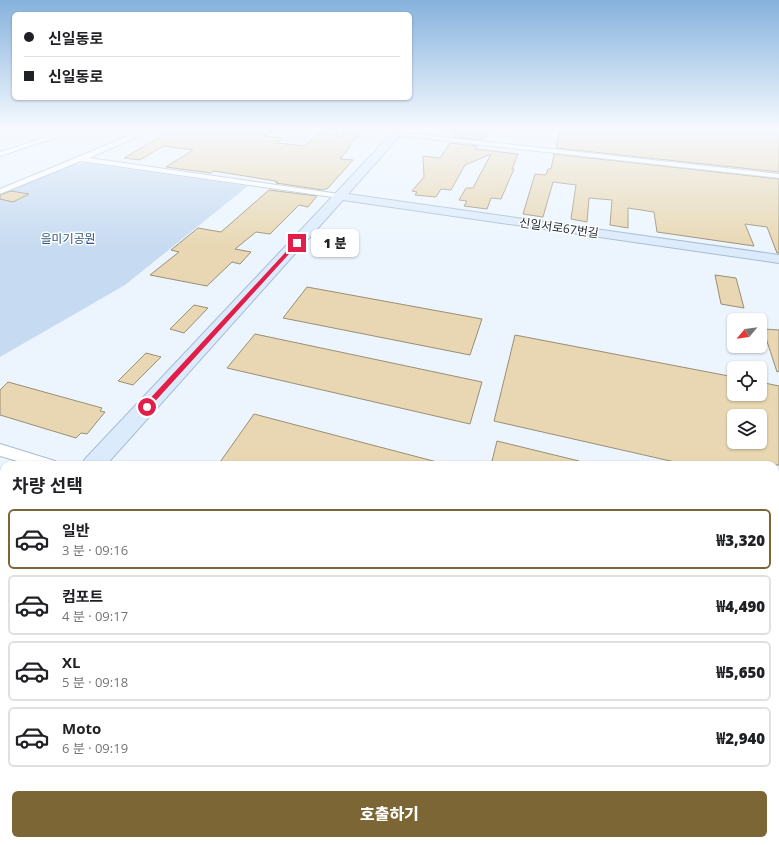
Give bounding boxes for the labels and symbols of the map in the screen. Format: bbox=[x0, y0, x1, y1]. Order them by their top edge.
street label: 신일서로67번길 bbox=[518, 214, 600, 241]
callout: 1 분 bbox=[311, 229, 359, 257]
park label: 을미기공원 bbox=[40, 230, 96, 247]
route end bbox=[288, 234, 306, 252]
north arrow bbox=[727, 313, 767, 353]
route start bbox=[138, 398, 156, 416]

